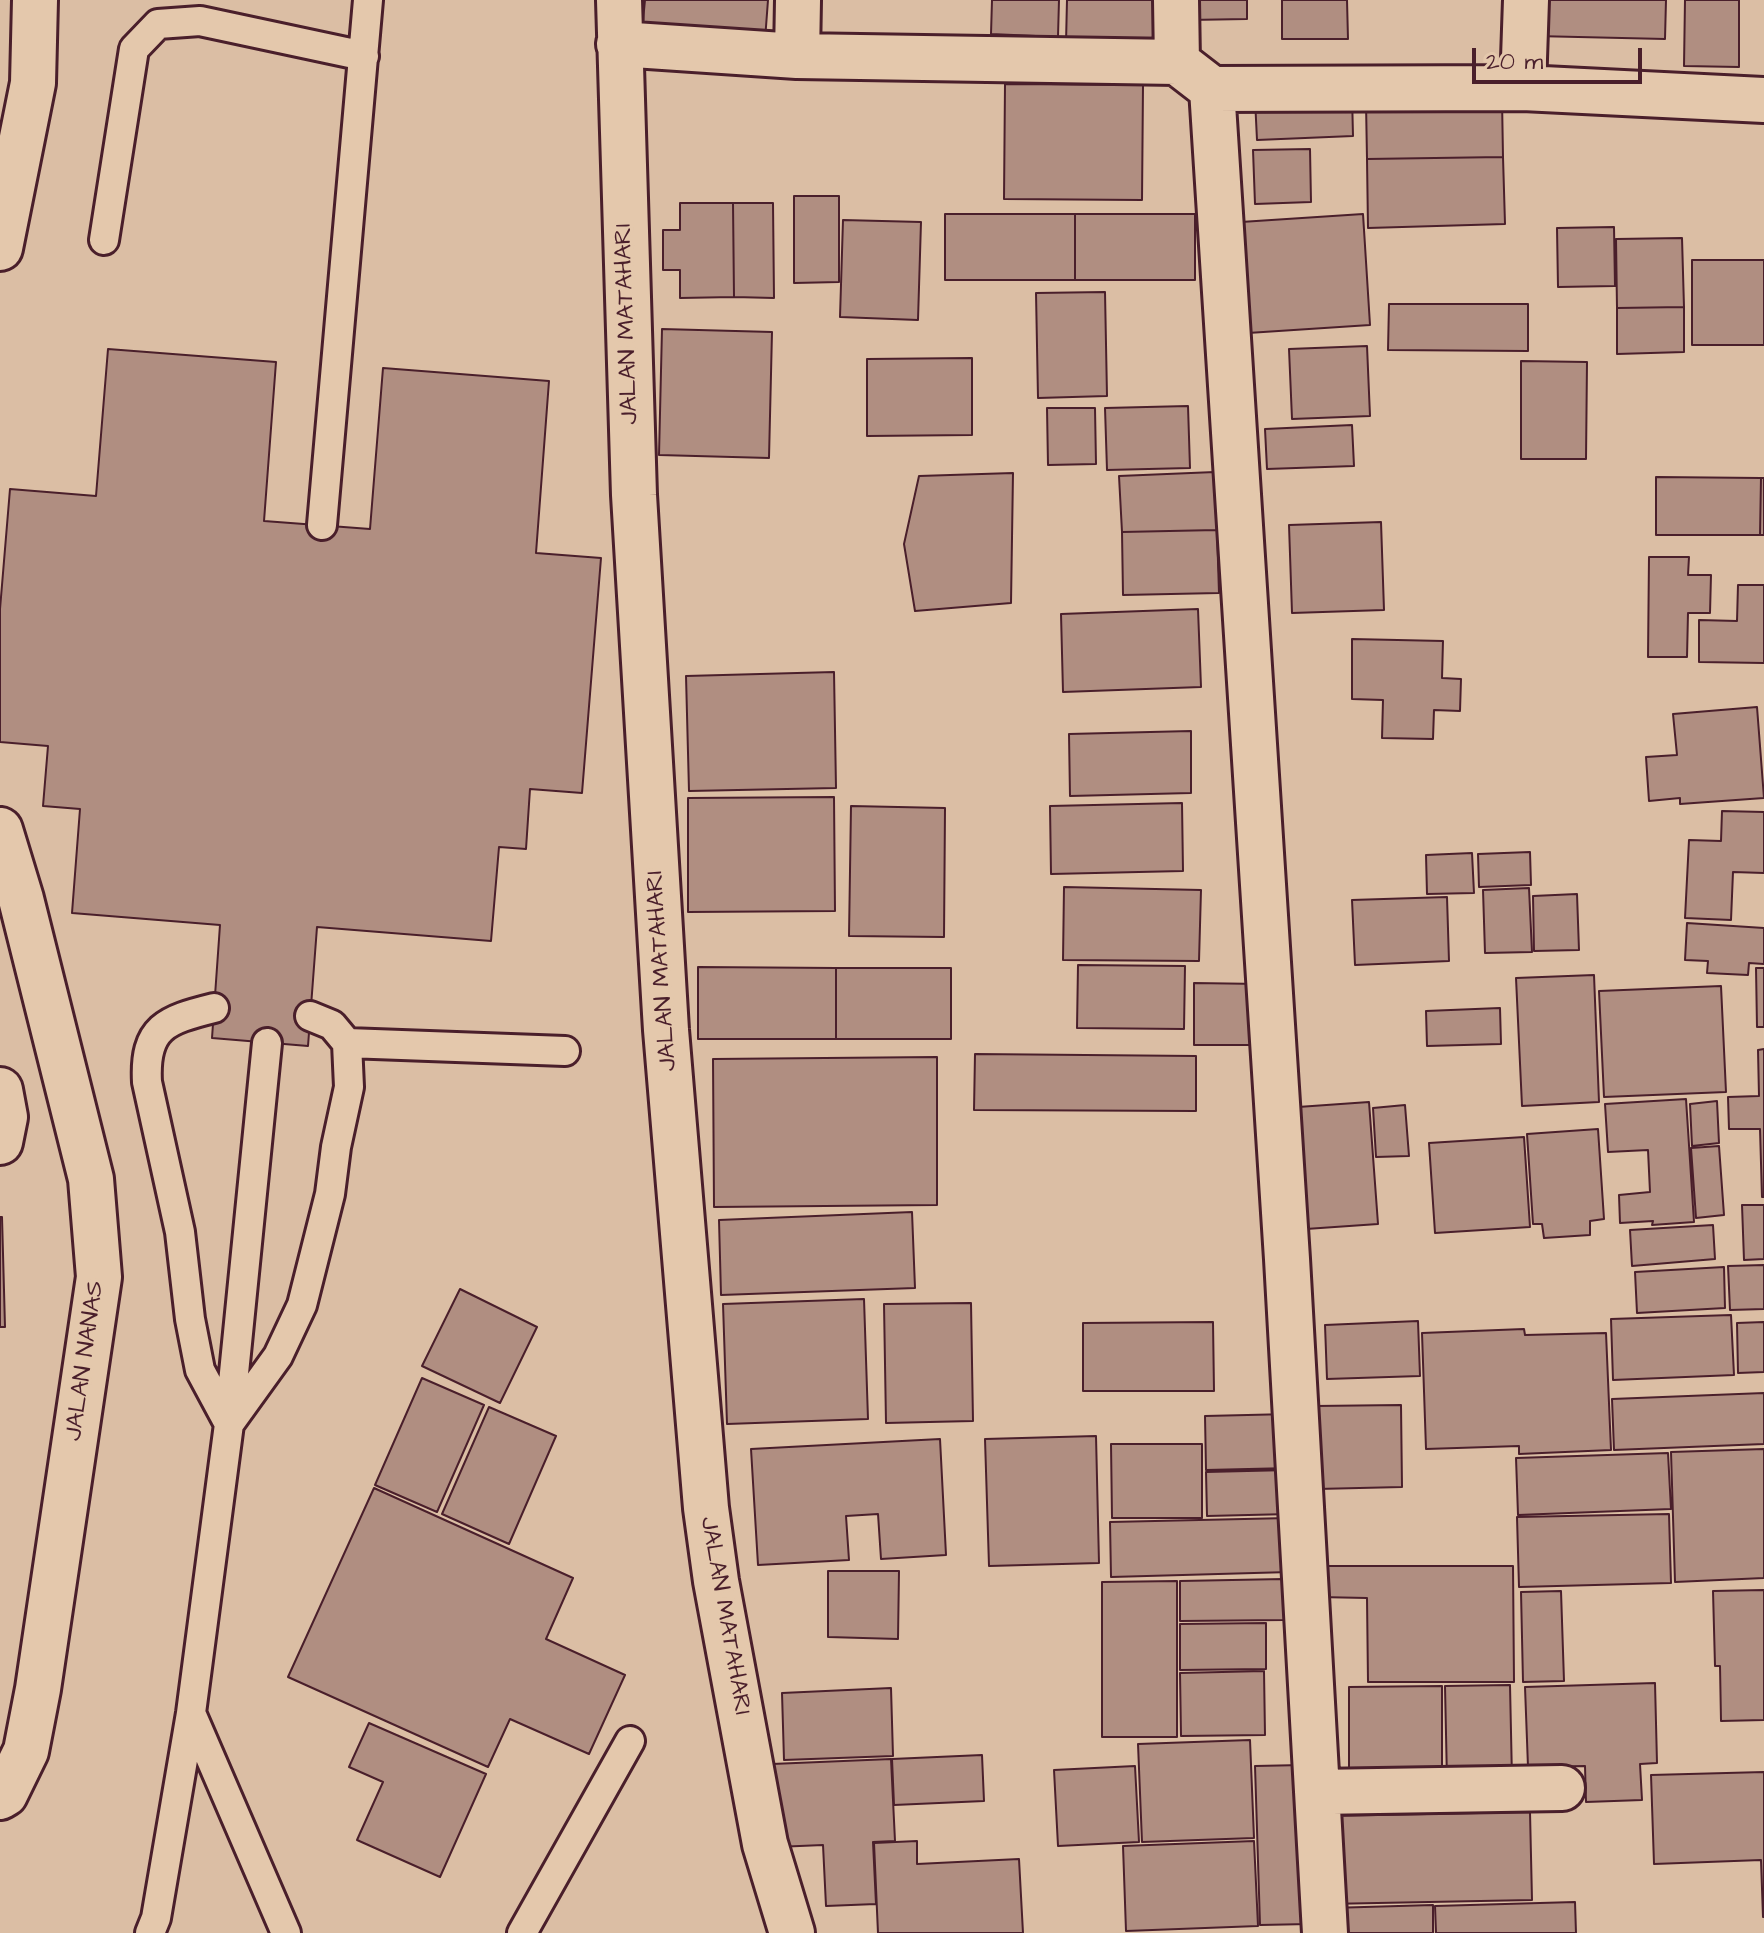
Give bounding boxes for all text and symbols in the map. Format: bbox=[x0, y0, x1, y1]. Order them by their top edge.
scale bar bbox=[1476, 32, 1646, 82]
text: 20 m bbox=[1486, 45, 1543, 79]
street label: JALAN MATAHARI bbox=[610, 223, 646, 425]
street label: JALAN MATAHARI bbox=[642, 870, 684, 1072]
street label: JALAN NANAS bbox=[61, 1279, 111, 1443]
street label: JALAN MATAHARI bbox=[692, 1515, 756, 1717]

